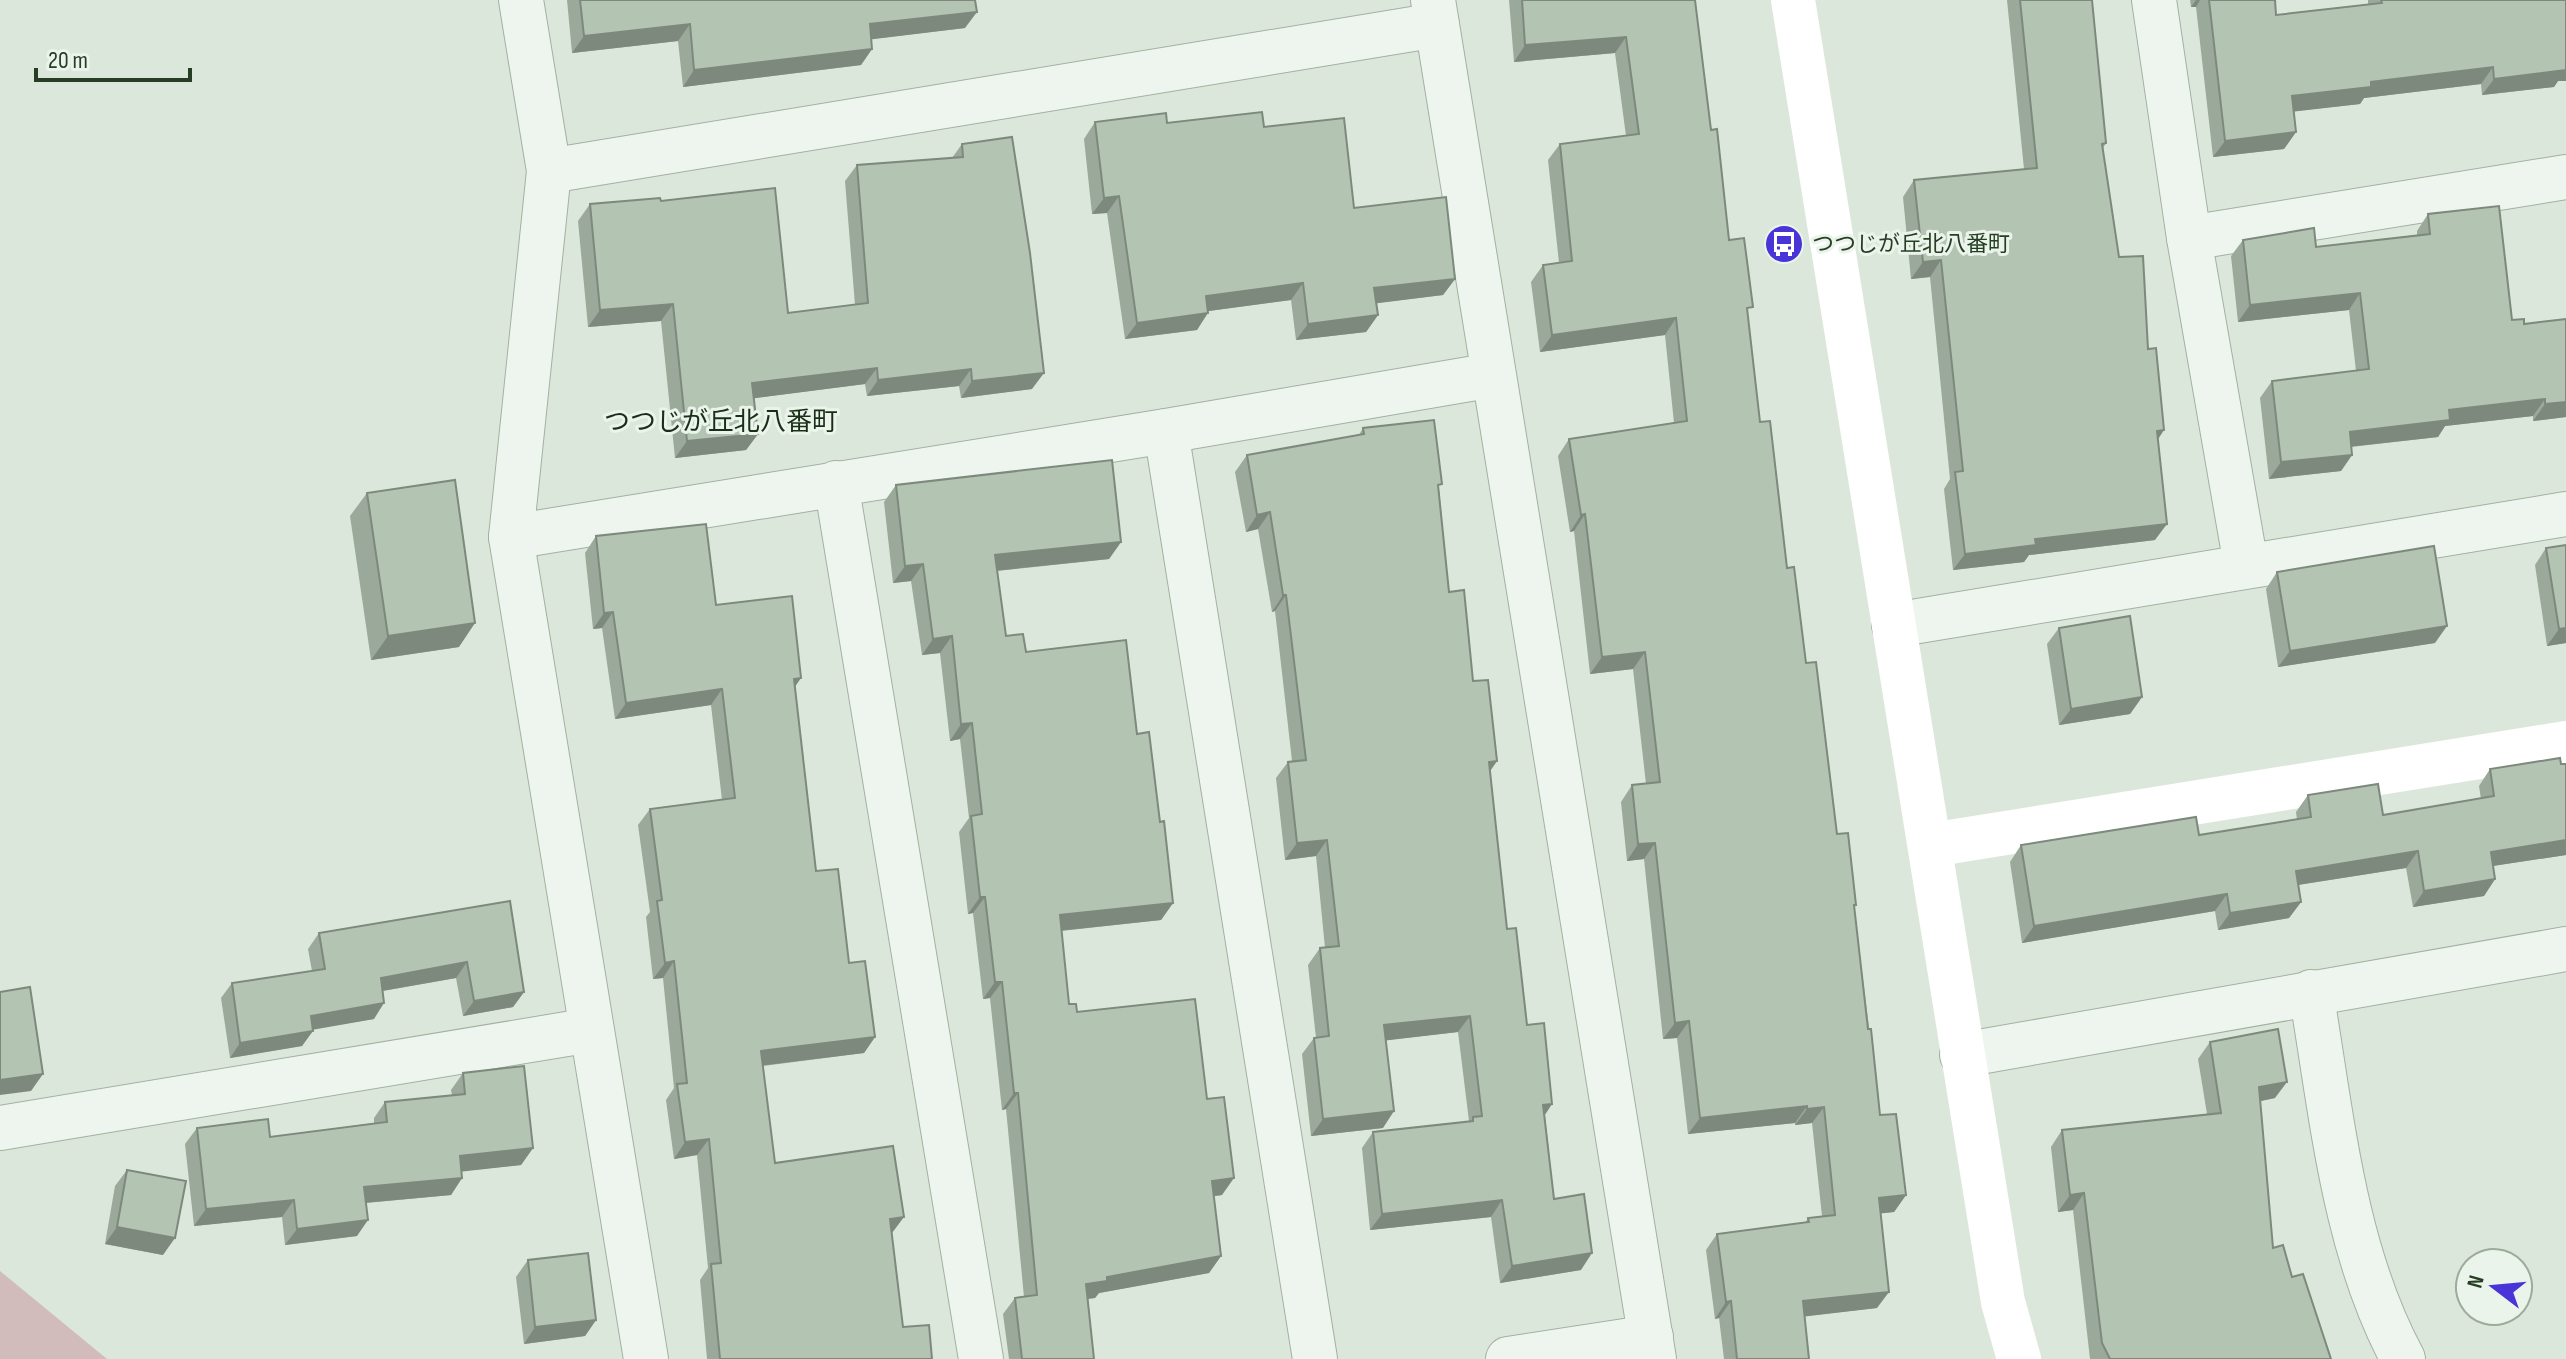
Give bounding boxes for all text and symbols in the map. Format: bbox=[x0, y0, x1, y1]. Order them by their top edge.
scale bar bbox=[36, 32, 190, 82]
text: 20 m bbox=[48, 46, 88, 75]
bus stop icon: つつじが丘北八番町 bbox=[1763, 223, 1805, 265]
place label: つつじが丘北八番町 bbox=[1812, 231, 2010, 258]
district label: つつじが丘北八番町 bbox=[604, 407, 838, 438]
north arrow bbox=[2454, 1247, 2534, 1327]
text: N bbox=[2462, 1273, 2491, 1291]

